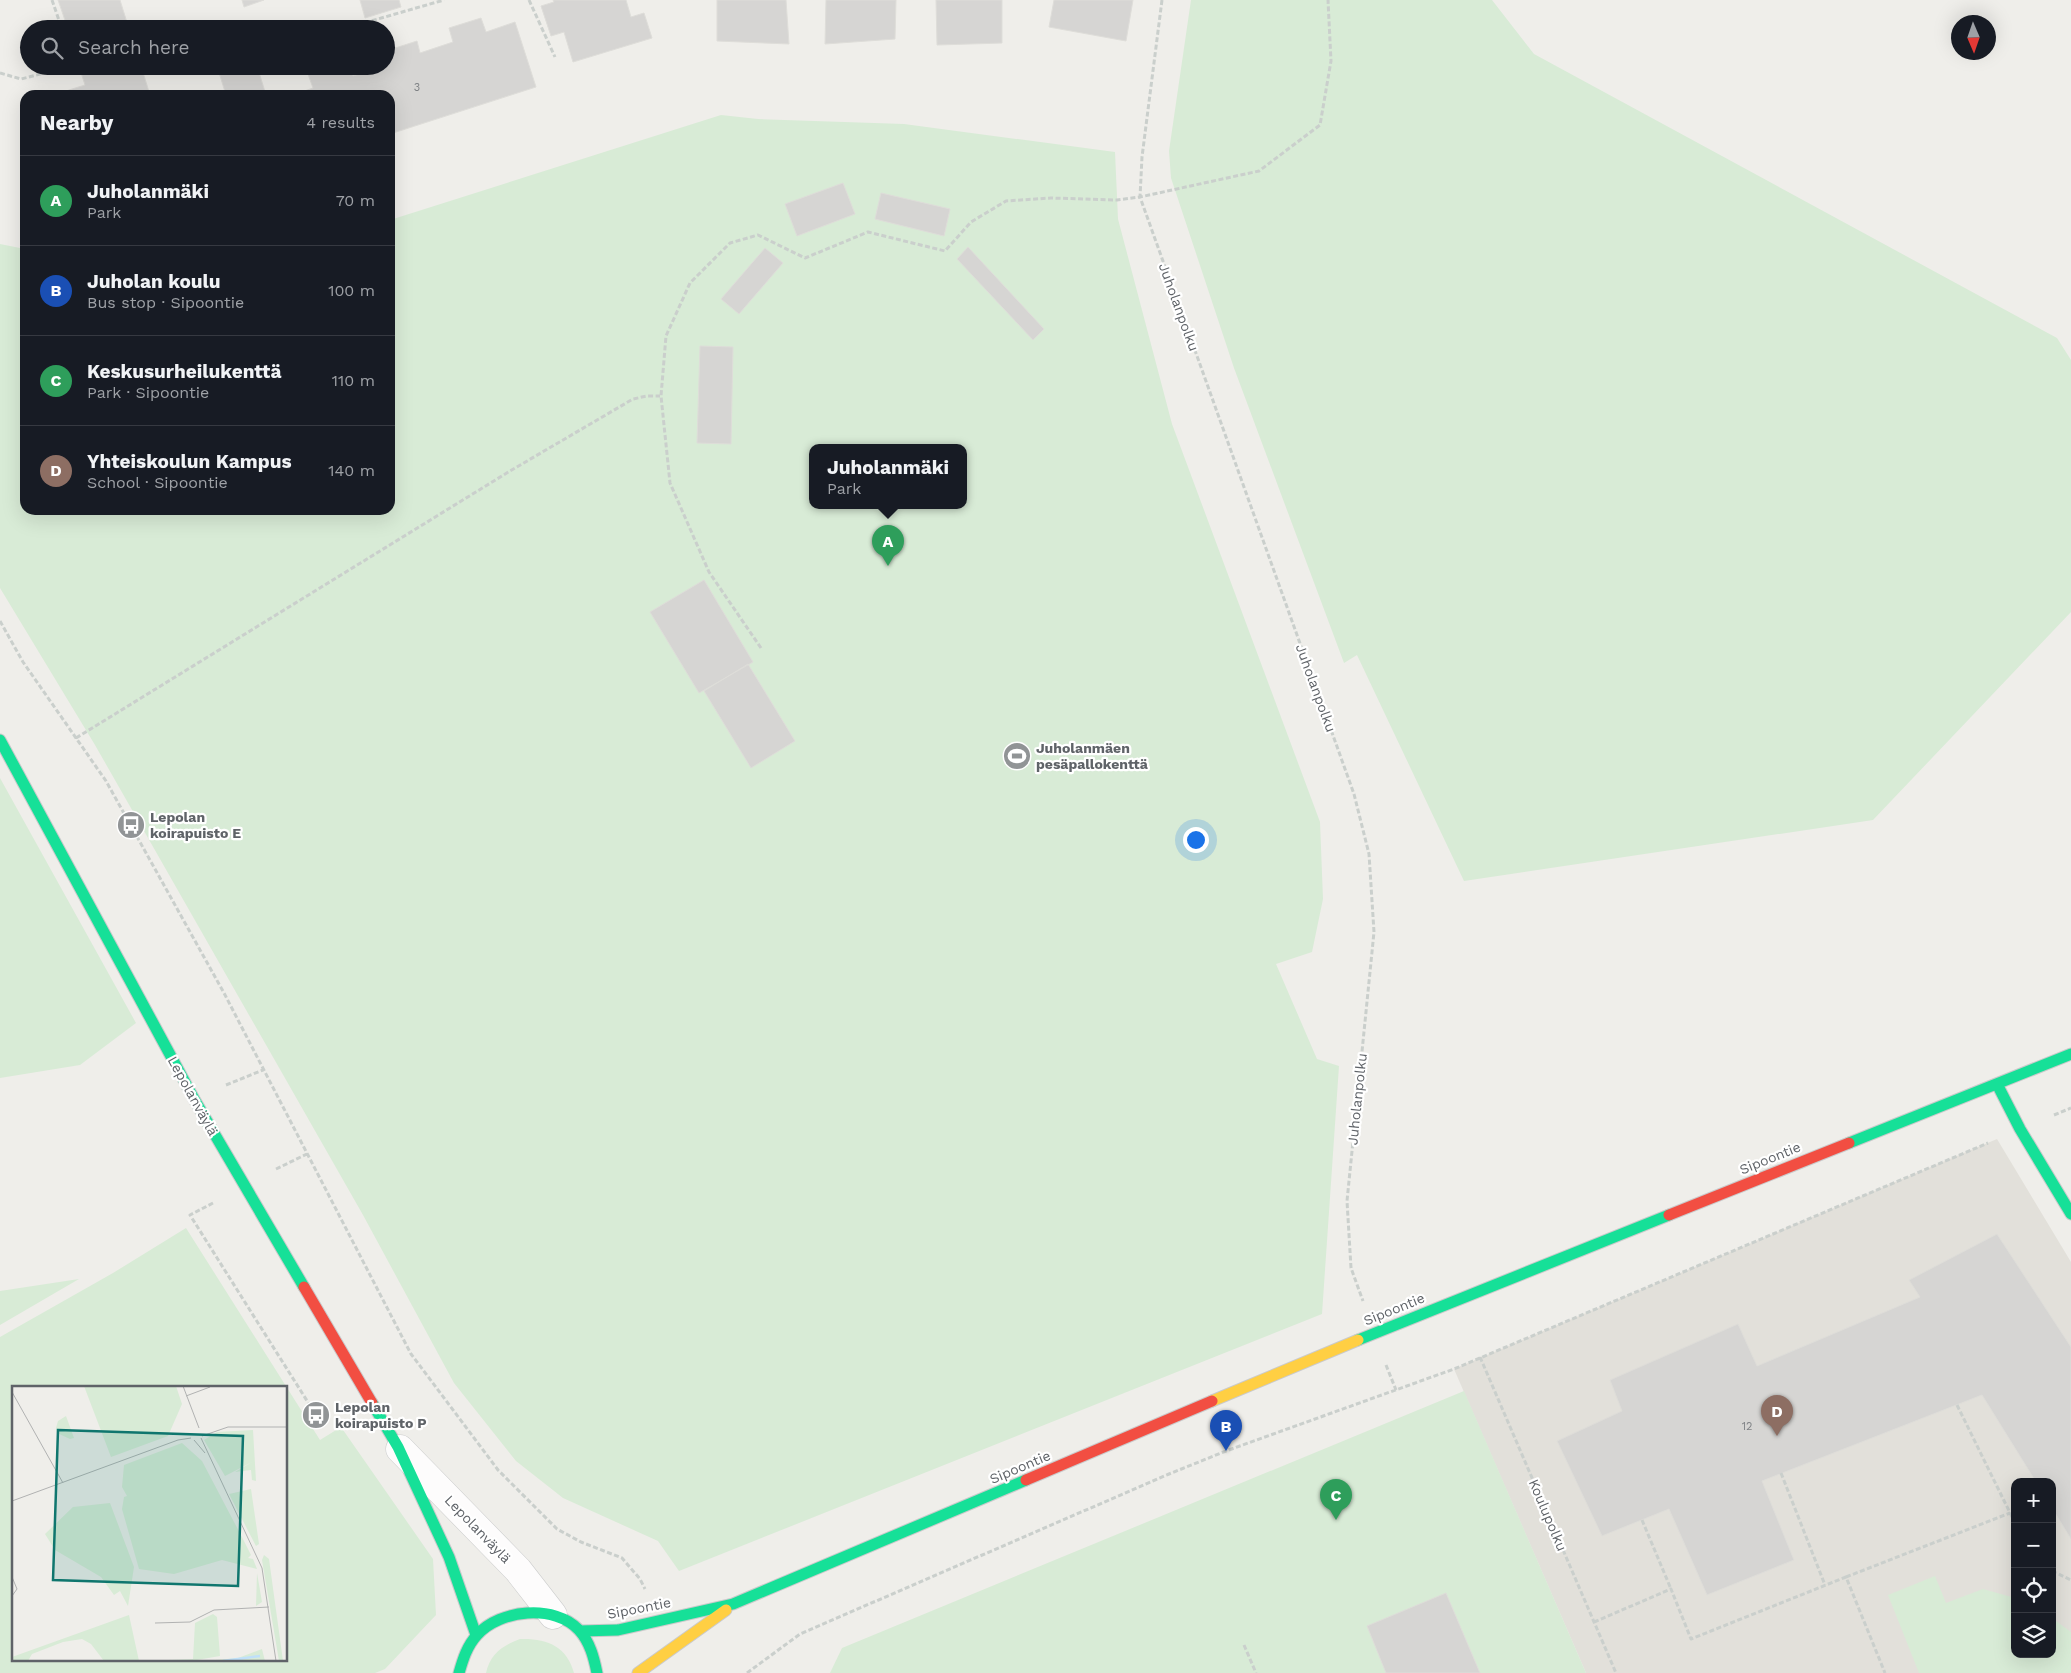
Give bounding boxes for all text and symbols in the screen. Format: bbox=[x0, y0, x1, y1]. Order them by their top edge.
north arrow bbox=[1951, 15, 1996, 60]
search box bbox=[20, 20, 395, 75]
icon: search bbox=[38, 34, 66, 62]
text: Search here bbox=[78, 36, 189, 59]
house number: 3 bbox=[414, 81, 420, 94]
text: Nearby bbox=[40, 110, 113, 135]
text: 4 results bbox=[306, 113, 375, 132]
text: Juholanmäki bbox=[87, 180, 209, 203]
text: A bbox=[51, 191, 61, 210]
text: 70 m bbox=[336, 191, 375, 210]
text: Park bbox=[87, 203, 121, 222]
street label: Juholanpolku bbox=[1156, 261, 1202, 353]
text: Juholan koulu bbox=[87, 270, 221, 293]
text: B bbox=[51, 281, 61, 300]
text: 100 m bbox=[328, 281, 375, 300]
text: Bus stop · Sipoontie bbox=[87, 293, 244, 312]
text: Keskusurheilukenttä bbox=[87, 360, 281, 383]
text: C bbox=[51, 371, 61, 390]
text: 110 m bbox=[332, 371, 375, 390]
text: Park · Sipoontie bbox=[87, 383, 209, 402]
popup bbox=[809, 444, 967, 509]
text: Yhteiskoulun Kampus bbox=[87, 450, 292, 473]
text: Juholanmäki bbox=[827, 456, 949, 479]
text: D bbox=[50, 461, 62, 480]
text: 140 m bbox=[328, 461, 375, 480]
text: School · Sipoontie bbox=[87, 473, 228, 492]
text: Park bbox=[827, 479, 861, 498]
pin: A bbox=[872, 525, 904, 566]
street label: Juholanpolku bbox=[1293, 642, 1339, 734]
place label: Juholanmäen pesäpallokenttä bbox=[1036, 740, 1149, 772]
sports icon: Juholanmäen pesäpallokenttä bbox=[1002, 741, 1032, 771]
place label: Lepolan koirapuisto E bbox=[150, 809, 241, 841]
bus stop icon: Lepolan koirapuisto E bbox=[116, 810, 146, 840]
your location bbox=[1183, 827, 1209, 853]
street label: Juholanpolku bbox=[1344, 1052, 1370, 1146]
street label: Lepolanväylä bbox=[165, 1054, 221, 1138]
street label: Sipoontie bbox=[1737, 1139, 1803, 1177]
street label: Sipoontie bbox=[1361, 1290, 1427, 1328]
inset map bbox=[12, 1386, 288, 1660]
pin: D bbox=[1761, 1395, 1793, 1436]
place label: Lepolan koirapuisto P bbox=[335, 1399, 427, 1431]
bus stop icon: Lepolan koirapuisto P bbox=[301, 1400, 331, 1430]
pin: B bbox=[1210, 1410, 1242, 1451]
house number: 12 bbox=[1742, 1420, 1752, 1433]
street label: Sipoontie bbox=[987, 1447, 1053, 1487]
street label: Koulupolku bbox=[1526, 1477, 1570, 1553]
map controls bbox=[2011, 1478, 2056, 1658]
button: + bbox=[2011, 1478, 2056, 1523]
pin: C bbox=[1320, 1479, 1352, 1520]
street label: Lepolanväylä bbox=[442, 1492, 514, 1566]
button: − bbox=[2011, 1523, 2056, 1568]
button: locate bbox=[2011, 1568, 2056, 1613]
street label: Sipoontie bbox=[606, 1594, 672, 1622]
button: layers bbox=[2011, 1613, 2056, 1658]

